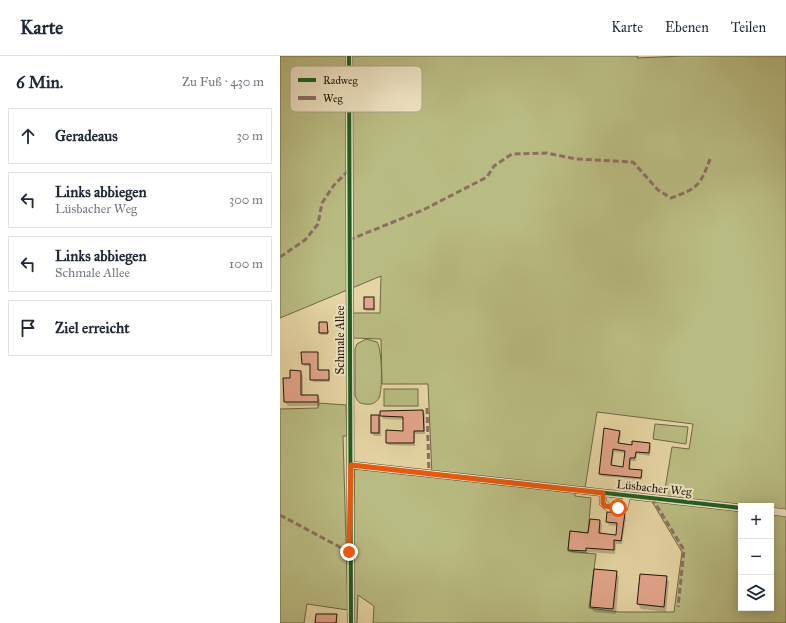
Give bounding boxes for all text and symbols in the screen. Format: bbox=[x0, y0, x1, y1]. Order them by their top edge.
text: Karte bbox=[20, 16, 63, 39]
text: Karte bbox=[611, 19, 643, 36]
text: Ebenen bbox=[665, 19, 709, 36]
text: Teilen bbox=[731, 19, 766, 36]
legend bbox=[290, 66, 422, 112]
text: 6 Min. bbox=[16, 72, 63, 93]
text: Zu Fuß · 430 m bbox=[182, 74, 264, 90]
text: Radweg bbox=[323, 74, 359, 87]
text: Weg bbox=[323, 92, 344, 105]
icon: ahead bbox=[17, 125, 39, 147]
text: Geradeaus bbox=[55, 127, 118, 145]
text: 30 m bbox=[237, 128, 263, 144]
text: Links abbiegen bbox=[55, 183, 147, 201]
icon: left bbox=[17, 189, 39, 211]
text: 300 m bbox=[229, 192, 263, 208]
text: Lüsbacher Weg bbox=[55, 201, 137, 217]
text: Links abbiegen bbox=[55, 247, 147, 265]
icon: left bbox=[17, 253, 39, 275]
text: 100 m bbox=[229, 256, 263, 272]
text: Schmale Allee bbox=[55, 265, 130, 281]
street label: Schmale Allee bbox=[333, 305, 347, 375]
icon: arrive bbox=[17, 317, 39, 339]
text: Ziel erreicht bbox=[55, 319, 130, 337]
street label: Lüsbacher Weg bbox=[615, 477, 693, 500]
route start bbox=[609, 499, 627, 517]
map controls bbox=[738, 503, 774, 611]
button: + bbox=[738, 503, 774, 539]
button: − bbox=[738, 539, 774, 575]
route end bbox=[340, 543, 358, 561]
button: layers bbox=[738, 575, 774, 611]

